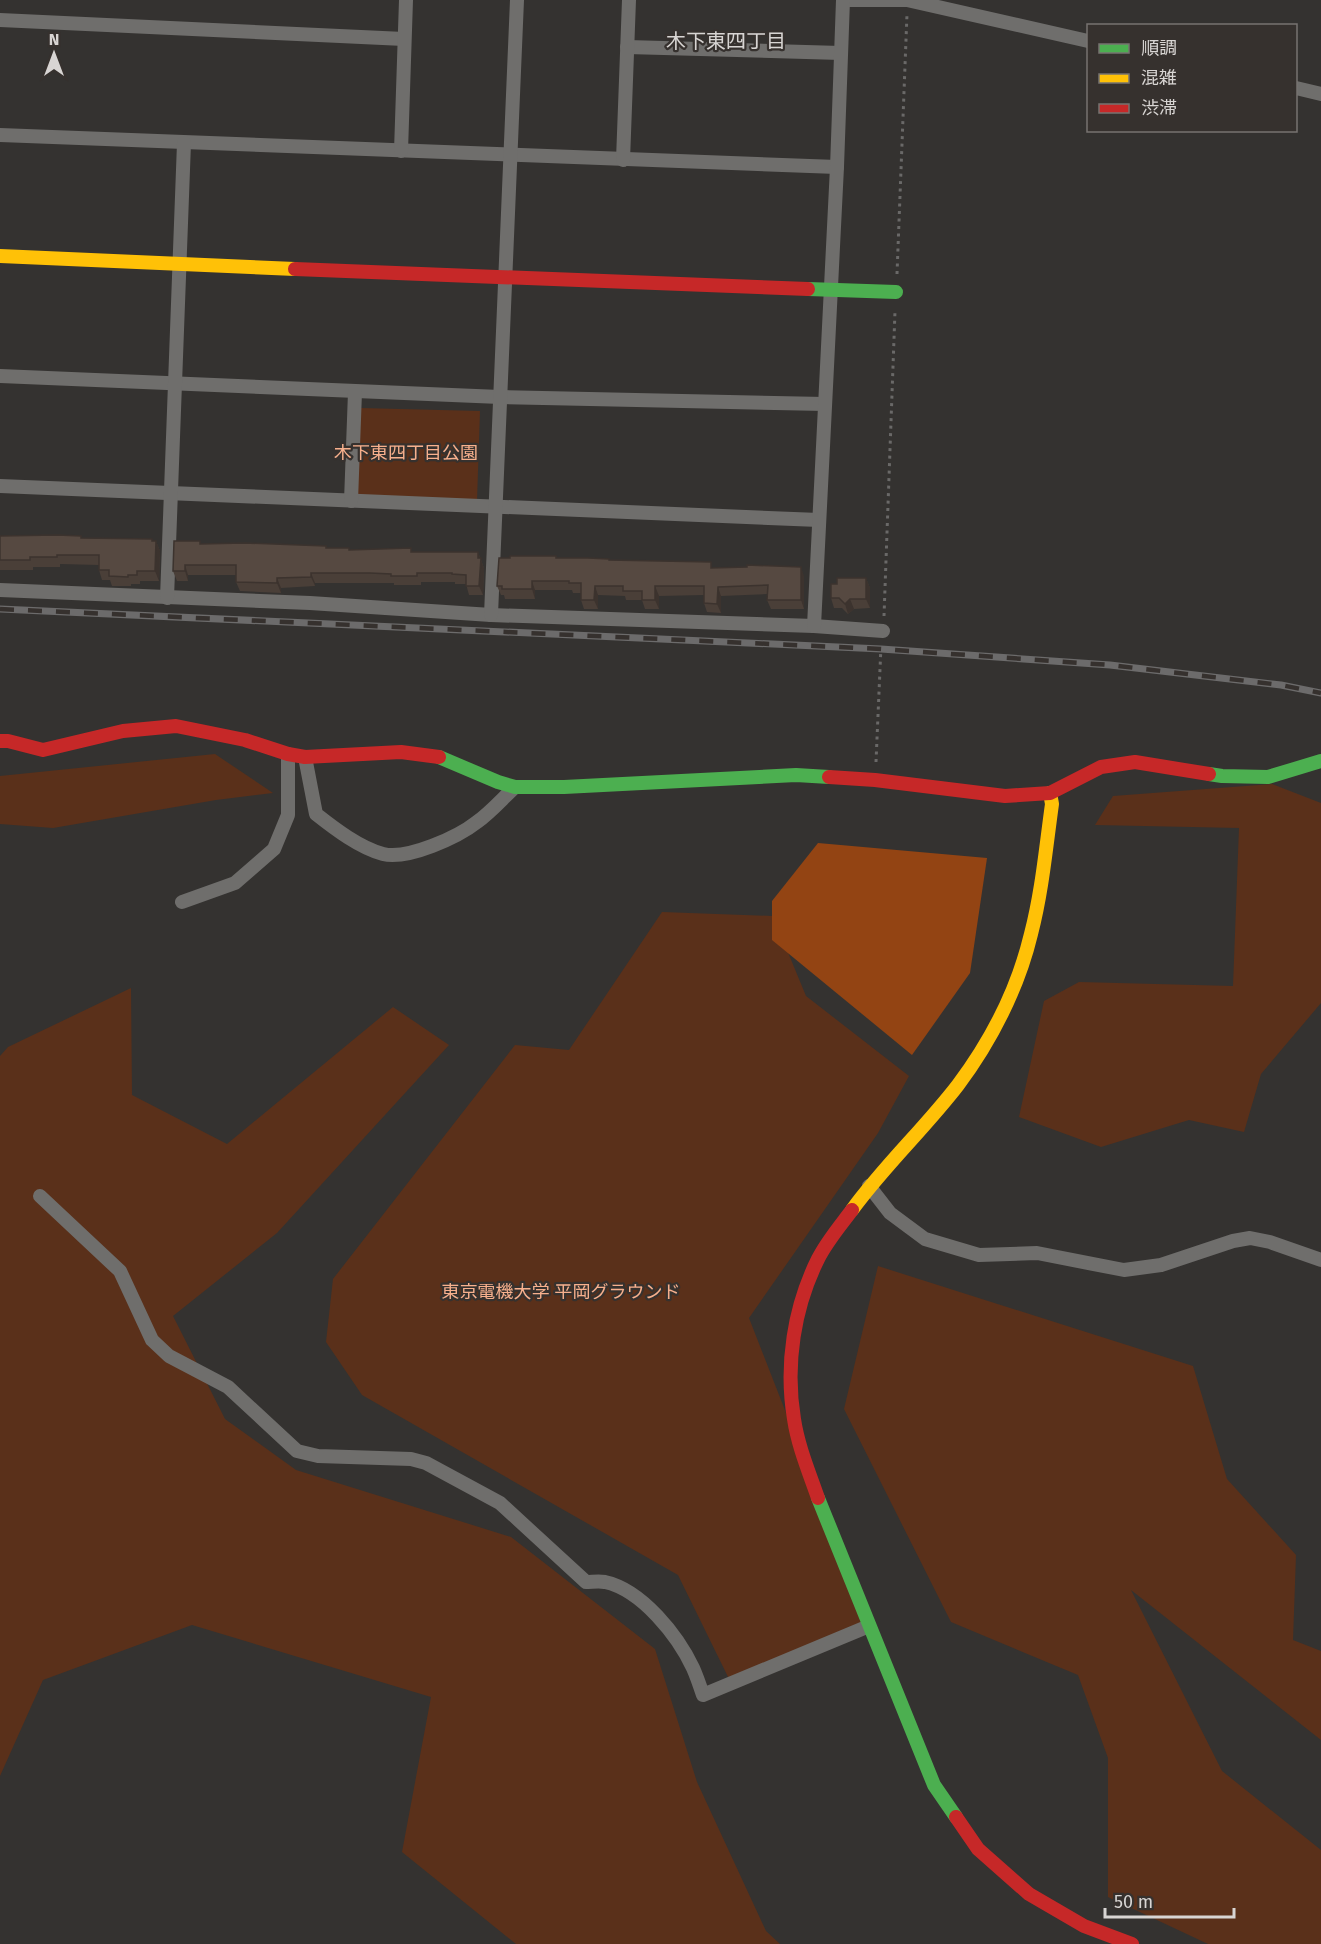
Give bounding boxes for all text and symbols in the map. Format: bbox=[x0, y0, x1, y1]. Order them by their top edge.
north arrow bbox=[24, 24, 84, 84]
legend bbox=[1087, 24, 1297, 132]
district label: 木下東四丁目 bbox=[666, 29, 786, 53]
text: N bbox=[49, 30, 59, 49]
text: 順調 bbox=[1141, 37, 1177, 59]
text: 混雑 bbox=[1141, 67, 1177, 89]
text: 渋滞 bbox=[1141, 97, 1177, 119]
park label: 木下東四丁目公園 bbox=[334, 442, 478, 464]
park label: 東京電機大学 平岡グラウンド bbox=[442, 1281, 680, 1303]
scale bar bbox=[1105, 1881, 1234, 1919]
text: 50 m bbox=[1114, 1891, 1153, 1913]

